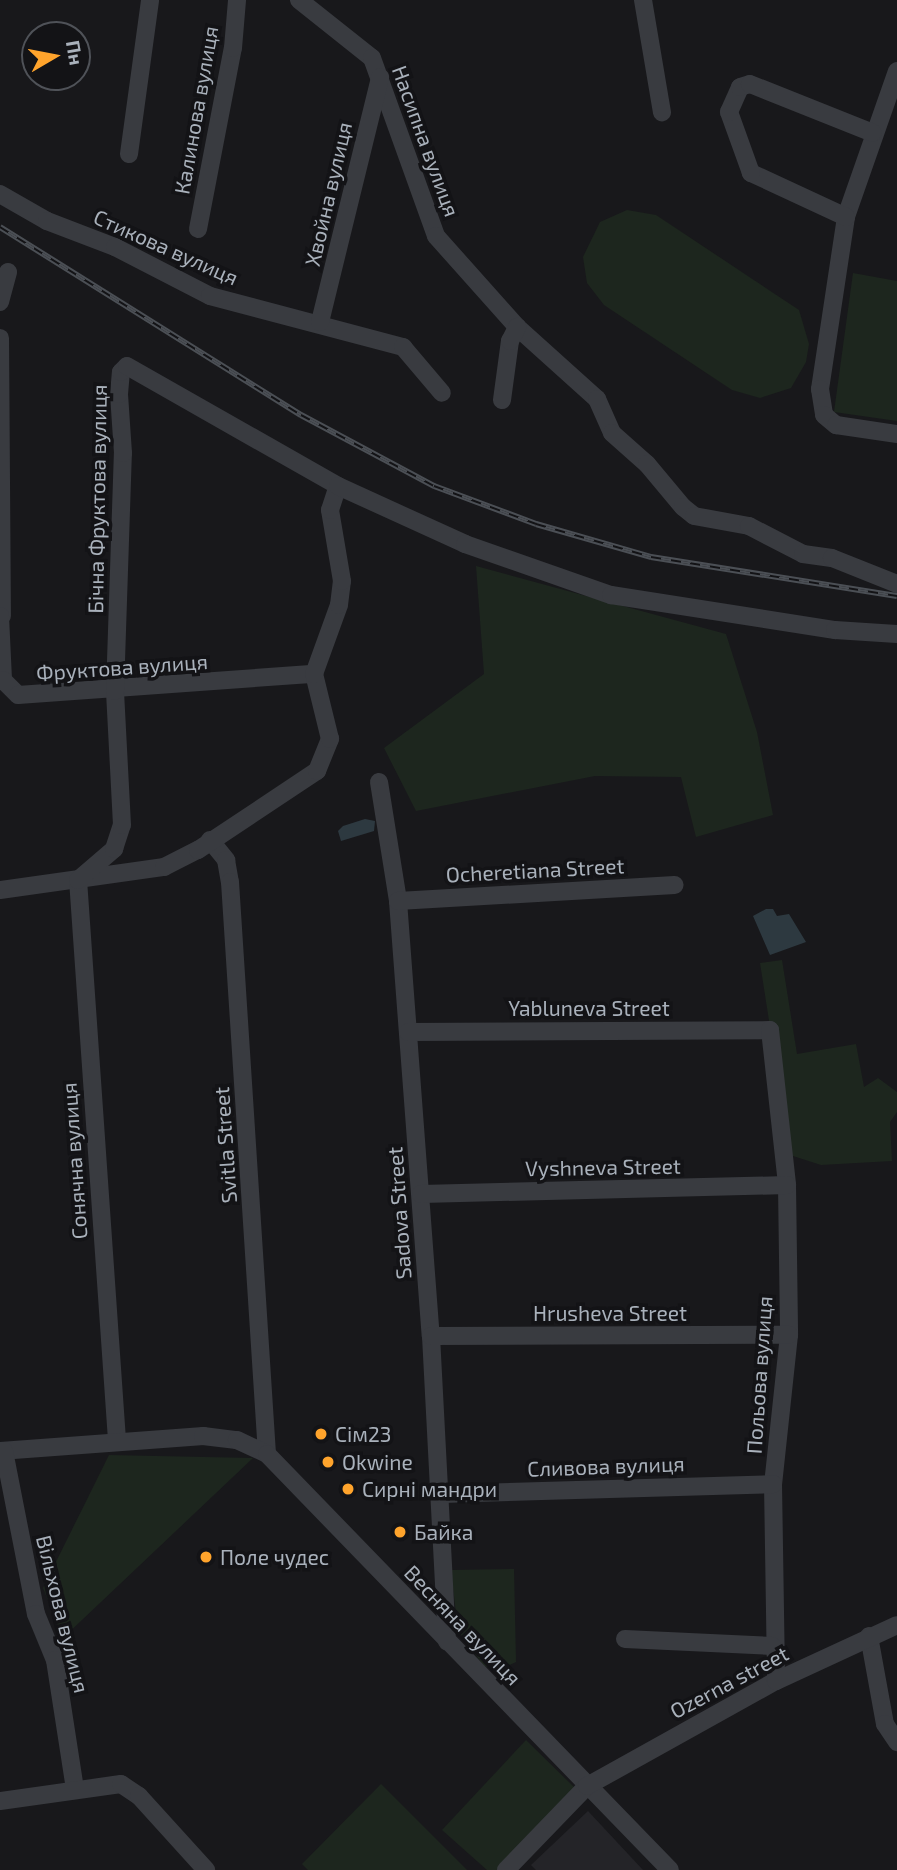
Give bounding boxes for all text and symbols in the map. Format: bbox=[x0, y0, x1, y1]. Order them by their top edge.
north arrow bbox=[21, 21, 91, 91]
street label: Калинова вулиця bbox=[169, 24, 223, 196]
text: Пн bbox=[62, 38, 89, 67]
street label: Насипна вулиця bbox=[387, 62, 465, 220]
street label: Хвойна вулиця bbox=[299, 119, 357, 269]
street label: Стикова вулиця bbox=[90, 204, 242, 290]
street label: Бічна Фруктова вулиця bbox=[82, 384, 112, 614]
street label: Фруктова вулиця bbox=[35, 648, 209, 686]
street label: Ocheretiana Street bbox=[445, 853, 625, 887]
street label: Yabluneva Street bbox=[508, 995, 670, 1021]
street label: Сонячна вулиця bbox=[56, 1082, 92, 1240]
street label: Svitla Street bbox=[208, 1086, 242, 1204]
street label: Sadova Street bbox=[382, 1146, 416, 1280]
street label: Vyshneva Street bbox=[525, 1153, 681, 1181]
street label: Польова вулиця bbox=[741, 1295, 777, 1455]
street label: Hrusheva Street bbox=[533, 1300, 687, 1326]
place label: Сім23 bbox=[335, 1421, 391, 1447]
marker: Сім23 bbox=[313, 1426, 329, 1442]
place label: Okwine bbox=[342, 1449, 413, 1475]
street label: Сливова вулиця bbox=[527, 1451, 685, 1481]
marker: Okwine bbox=[320, 1454, 336, 1470]
place label: Сирні мандри bbox=[362, 1476, 497, 1502]
marker: Сирні мандри bbox=[340, 1481, 356, 1497]
place label: Байка bbox=[414, 1519, 473, 1545]
marker: Байка bbox=[392, 1524, 408, 1540]
street label: Вільхова вулиця bbox=[31, 1532, 95, 1696]
place label: Поле чудес bbox=[220, 1544, 329, 1570]
marker: Поле чудес bbox=[198, 1549, 214, 1565]
street label: Весняна вулиця bbox=[399, 1560, 527, 1690]
street label: Ozerna street bbox=[666, 1640, 792, 1724]

